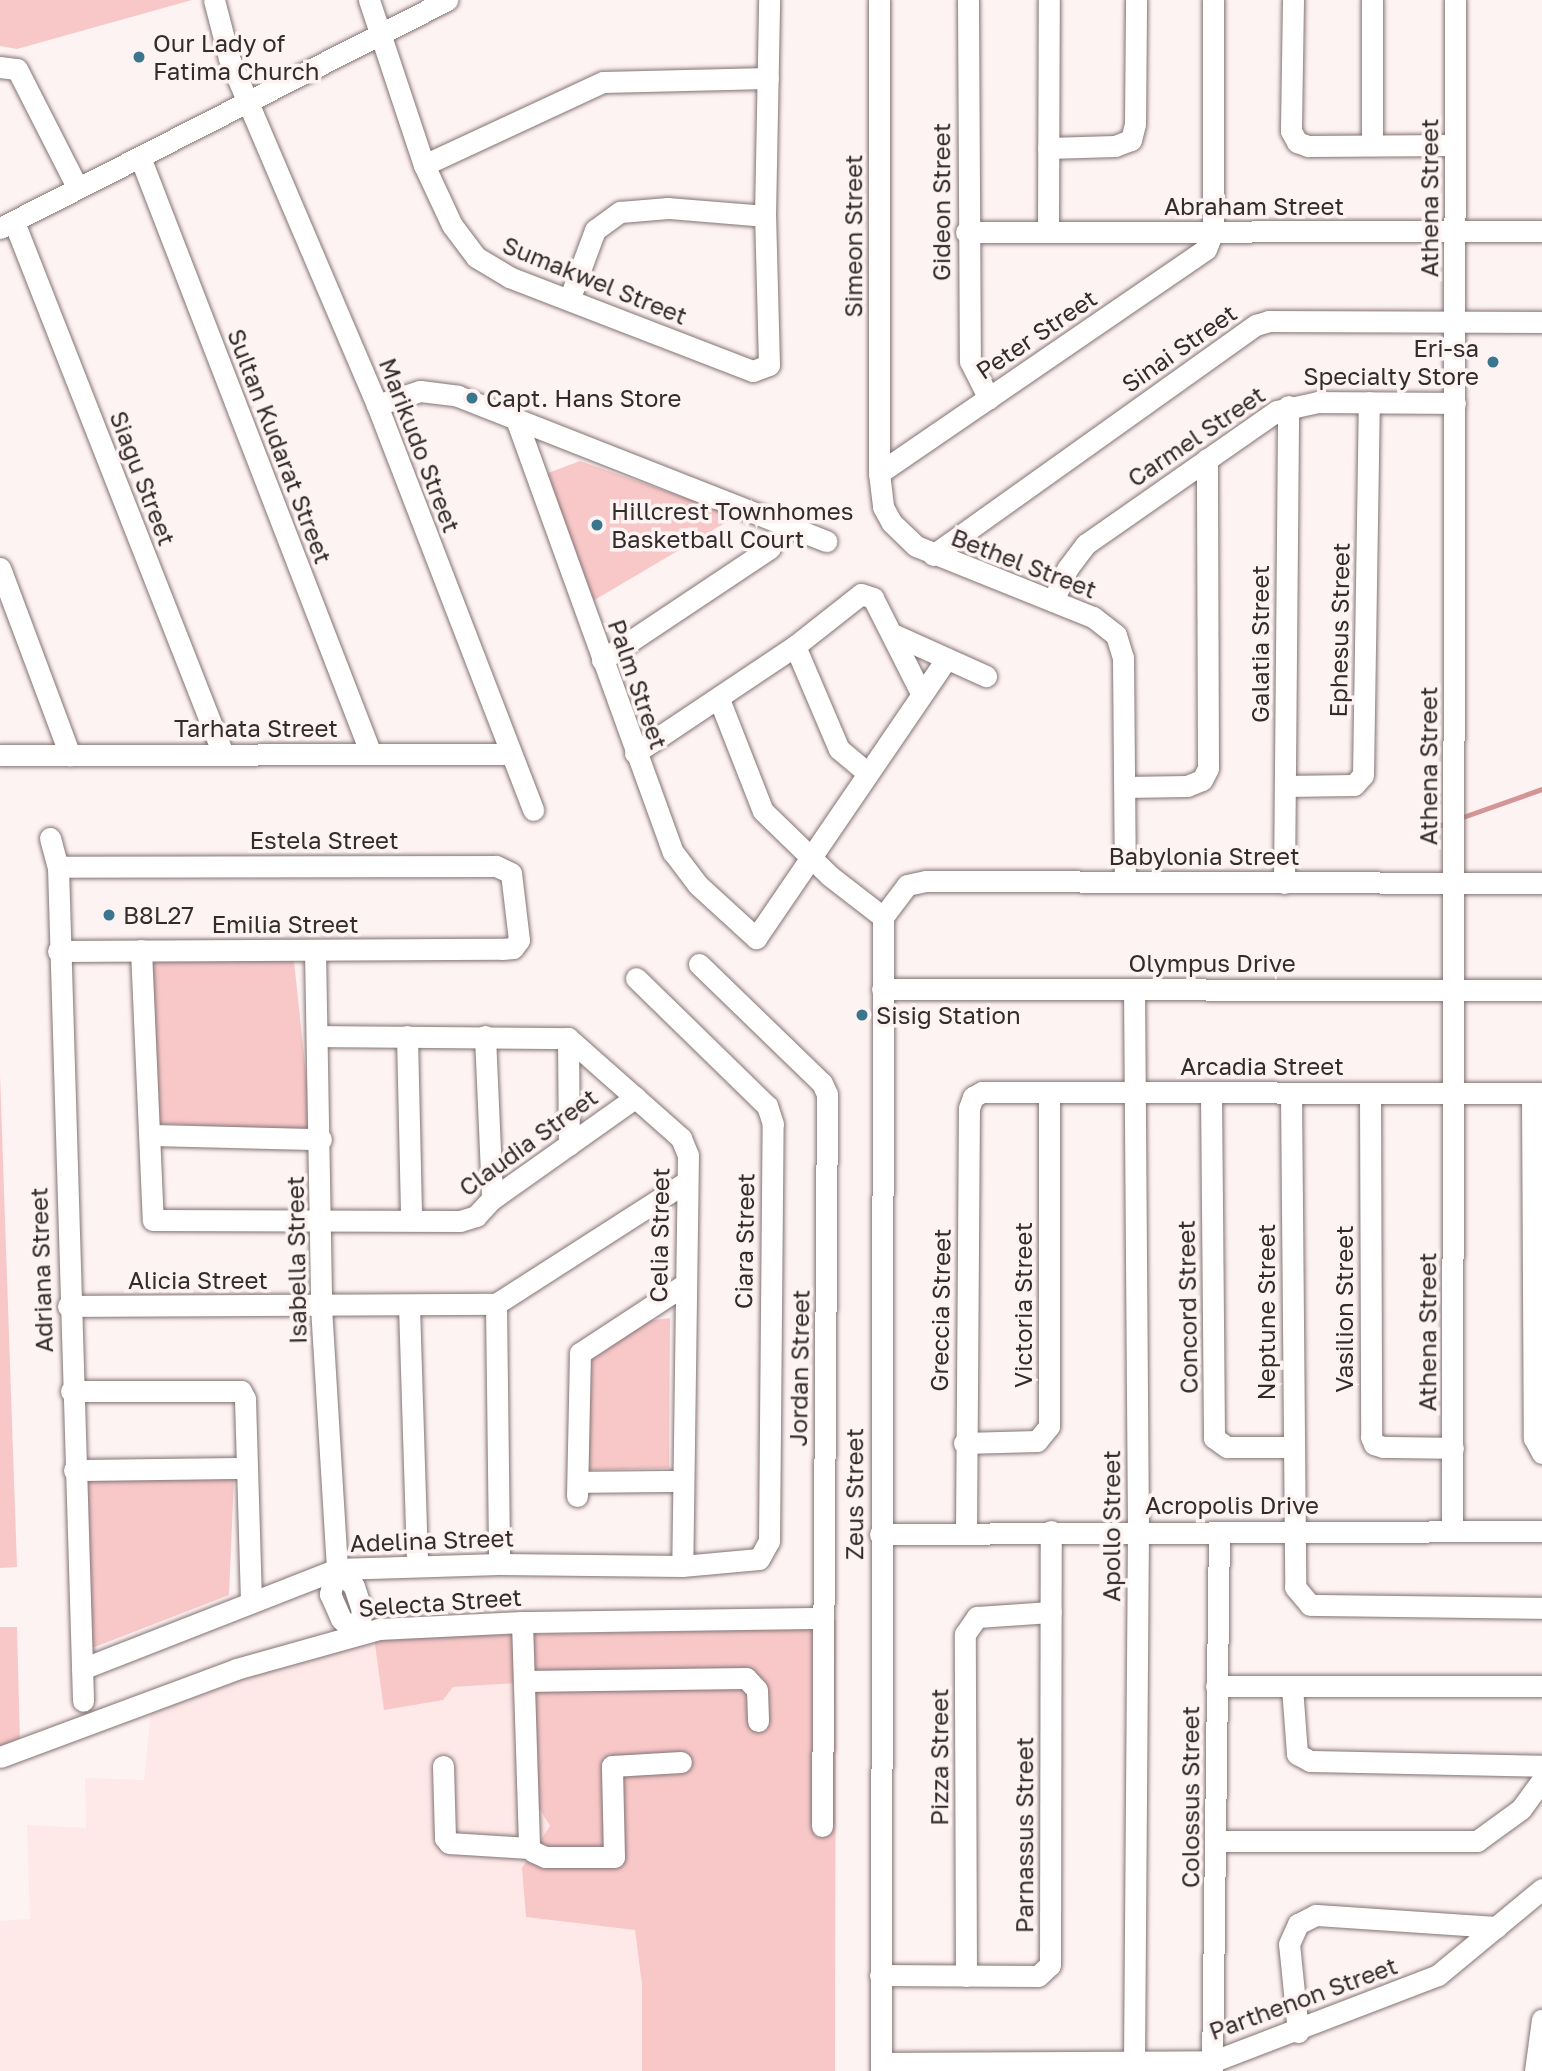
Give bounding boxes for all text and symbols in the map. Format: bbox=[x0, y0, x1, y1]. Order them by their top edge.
place label: Our Lady of Fatima Church bbox=[153, 29, 320, 85]
marker: Our Lady of Fatima Church bbox=[131, 49, 147, 65]
street label: Athena Street bbox=[1415, 119, 1443, 277]
street label: Gideon Street bbox=[927, 123, 955, 281]
street label: Simeon Street bbox=[839, 154, 867, 318]
street label: Abraham Street bbox=[1164, 192, 1344, 220]
street label: Sumakwel Street bbox=[499, 230, 691, 330]
street label: Peter Street bbox=[970, 283, 1102, 385]
street label: Sinai Street bbox=[1116, 298, 1242, 398]
street label: Sultan Kudarat Street bbox=[222, 325, 338, 567]
place label: Eri-sa Specialty Store bbox=[1303, 334, 1479, 390]
street label: Marikudo Street bbox=[374, 354, 466, 536]
marker: Eri-sa Specialty Store bbox=[1485, 354, 1501, 370]
street label: Carmel Street bbox=[1122, 380, 1270, 492]
place label: Capt. Hans Store bbox=[486, 384, 681, 412]
marker: Capt. Hans Store bbox=[464, 390, 480, 406]
street label: Siagu Street bbox=[104, 407, 182, 549]
place label: Hillcrest Townhomes Basketball Court bbox=[611, 497, 853, 553]
marker: Hillcrest Townhomes Basketball Court bbox=[589, 517, 605, 533]
street label: Bethel Street bbox=[947, 522, 1101, 604]
street label: Ephesus Street bbox=[1323, 542, 1355, 718]
street label: Galatia Street bbox=[1246, 565, 1274, 723]
street label: Palm Street bbox=[602, 615, 674, 753]
street label: Athena Street bbox=[1414, 687, 1442, 845]
street label: Tarhata Street bbox=[174, 714, 338, 742]
street label: Estela Street bbox=[249, 826, 399, 854]
street label: Babylonia Street bbox=[1109, 842, 1299, 870]
place label: B8L27 bbox=[123, 901, 194, 929]
marker: B8L27 bbox=[101, 907, 117, 923]
street label: Emilia Street bbox=[211, 910, 359, 938]
street label: Olympus Drive bbox=[1128, 949, 1296, 977]
place label: Sisig Station bbox=[876, 1001, 1021, 1029]
marker: Sisig Station bbox=[854, 1007, 870, 1023]
street label: Arcadia Street bbox=[1180, 1052, 1344, 1080]
street label: Claudia Street bbox=[453, 1082, 603, 1202]
street label: Celia Street bbox=[643, 1167, 675, 1303]
street label: Ciara Street bbox=[728, 1173, 760, 1309]
street label: Isabella Street bbox=[280, 1176, 312, 1344]
street label: Adriana Street bbox=[24, 1187, 58, 1353]
street label: Concord Street bbox=[1171, 1220, 1203, 1394]
street label: Victoria Street bbox=[1009, 1222, 1037, 1388]
street label: Neptune Street bbox=[1252, 1224, 1280, 1400]
street label: Vasilion Street bbox=[1330, 1225, 1358, 1393]
street label: Greccia Street bbox=[924, 1228, 956, 1392]
street label: Athena Street bbox=[1413, 1253, 1441, 1411]
street label: Alicia Street bbox=[128, 1266, 268, 1294]
street label: Jordan Street bbox=[783, 1289, 815, 1447]
street label: Zeus Street bbox=[840, 1428, 868, 1560]
street label: Apollo Street bbox=[1097, 1450, 1125, 1602]
street label: Acropolis Drive bbox=[1145, 1491, 1319, 1519]
street label: Adelina Street bbox=[350, 1523, 514, 1557]
street label: Selecta Street bbox=[357, 1582, 523, 1622]
street label: Pizza Street bbox=[925, 1688, 953, 1826]
street label: Colossus Street bbox=[1176, 1706, 1204, 1888]
street label: Parnassus Street bbox=[1010, 1737, 1038, 1933]
street label: Parthenon Street bbox=[1205, 1951, 1401, 2045]

